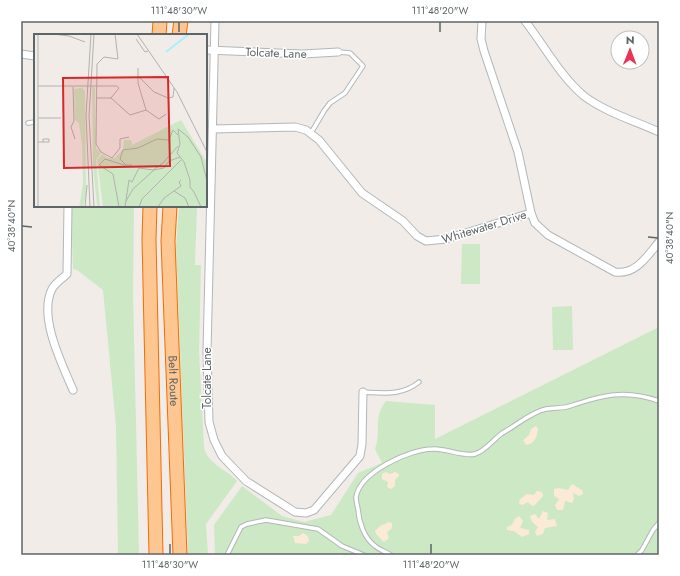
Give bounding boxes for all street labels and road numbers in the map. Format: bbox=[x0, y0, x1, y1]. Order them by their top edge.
street label: Tolcate Lane bbox=[245, 43, 307, 63]
street label: Whitewater Drive bbox=[439, 206, 529, 248]
street label: Tolcate Lane bbox=[198, 347, 216, 409]
street label: Belt Route bbox=[163, 355, 183, 407]

